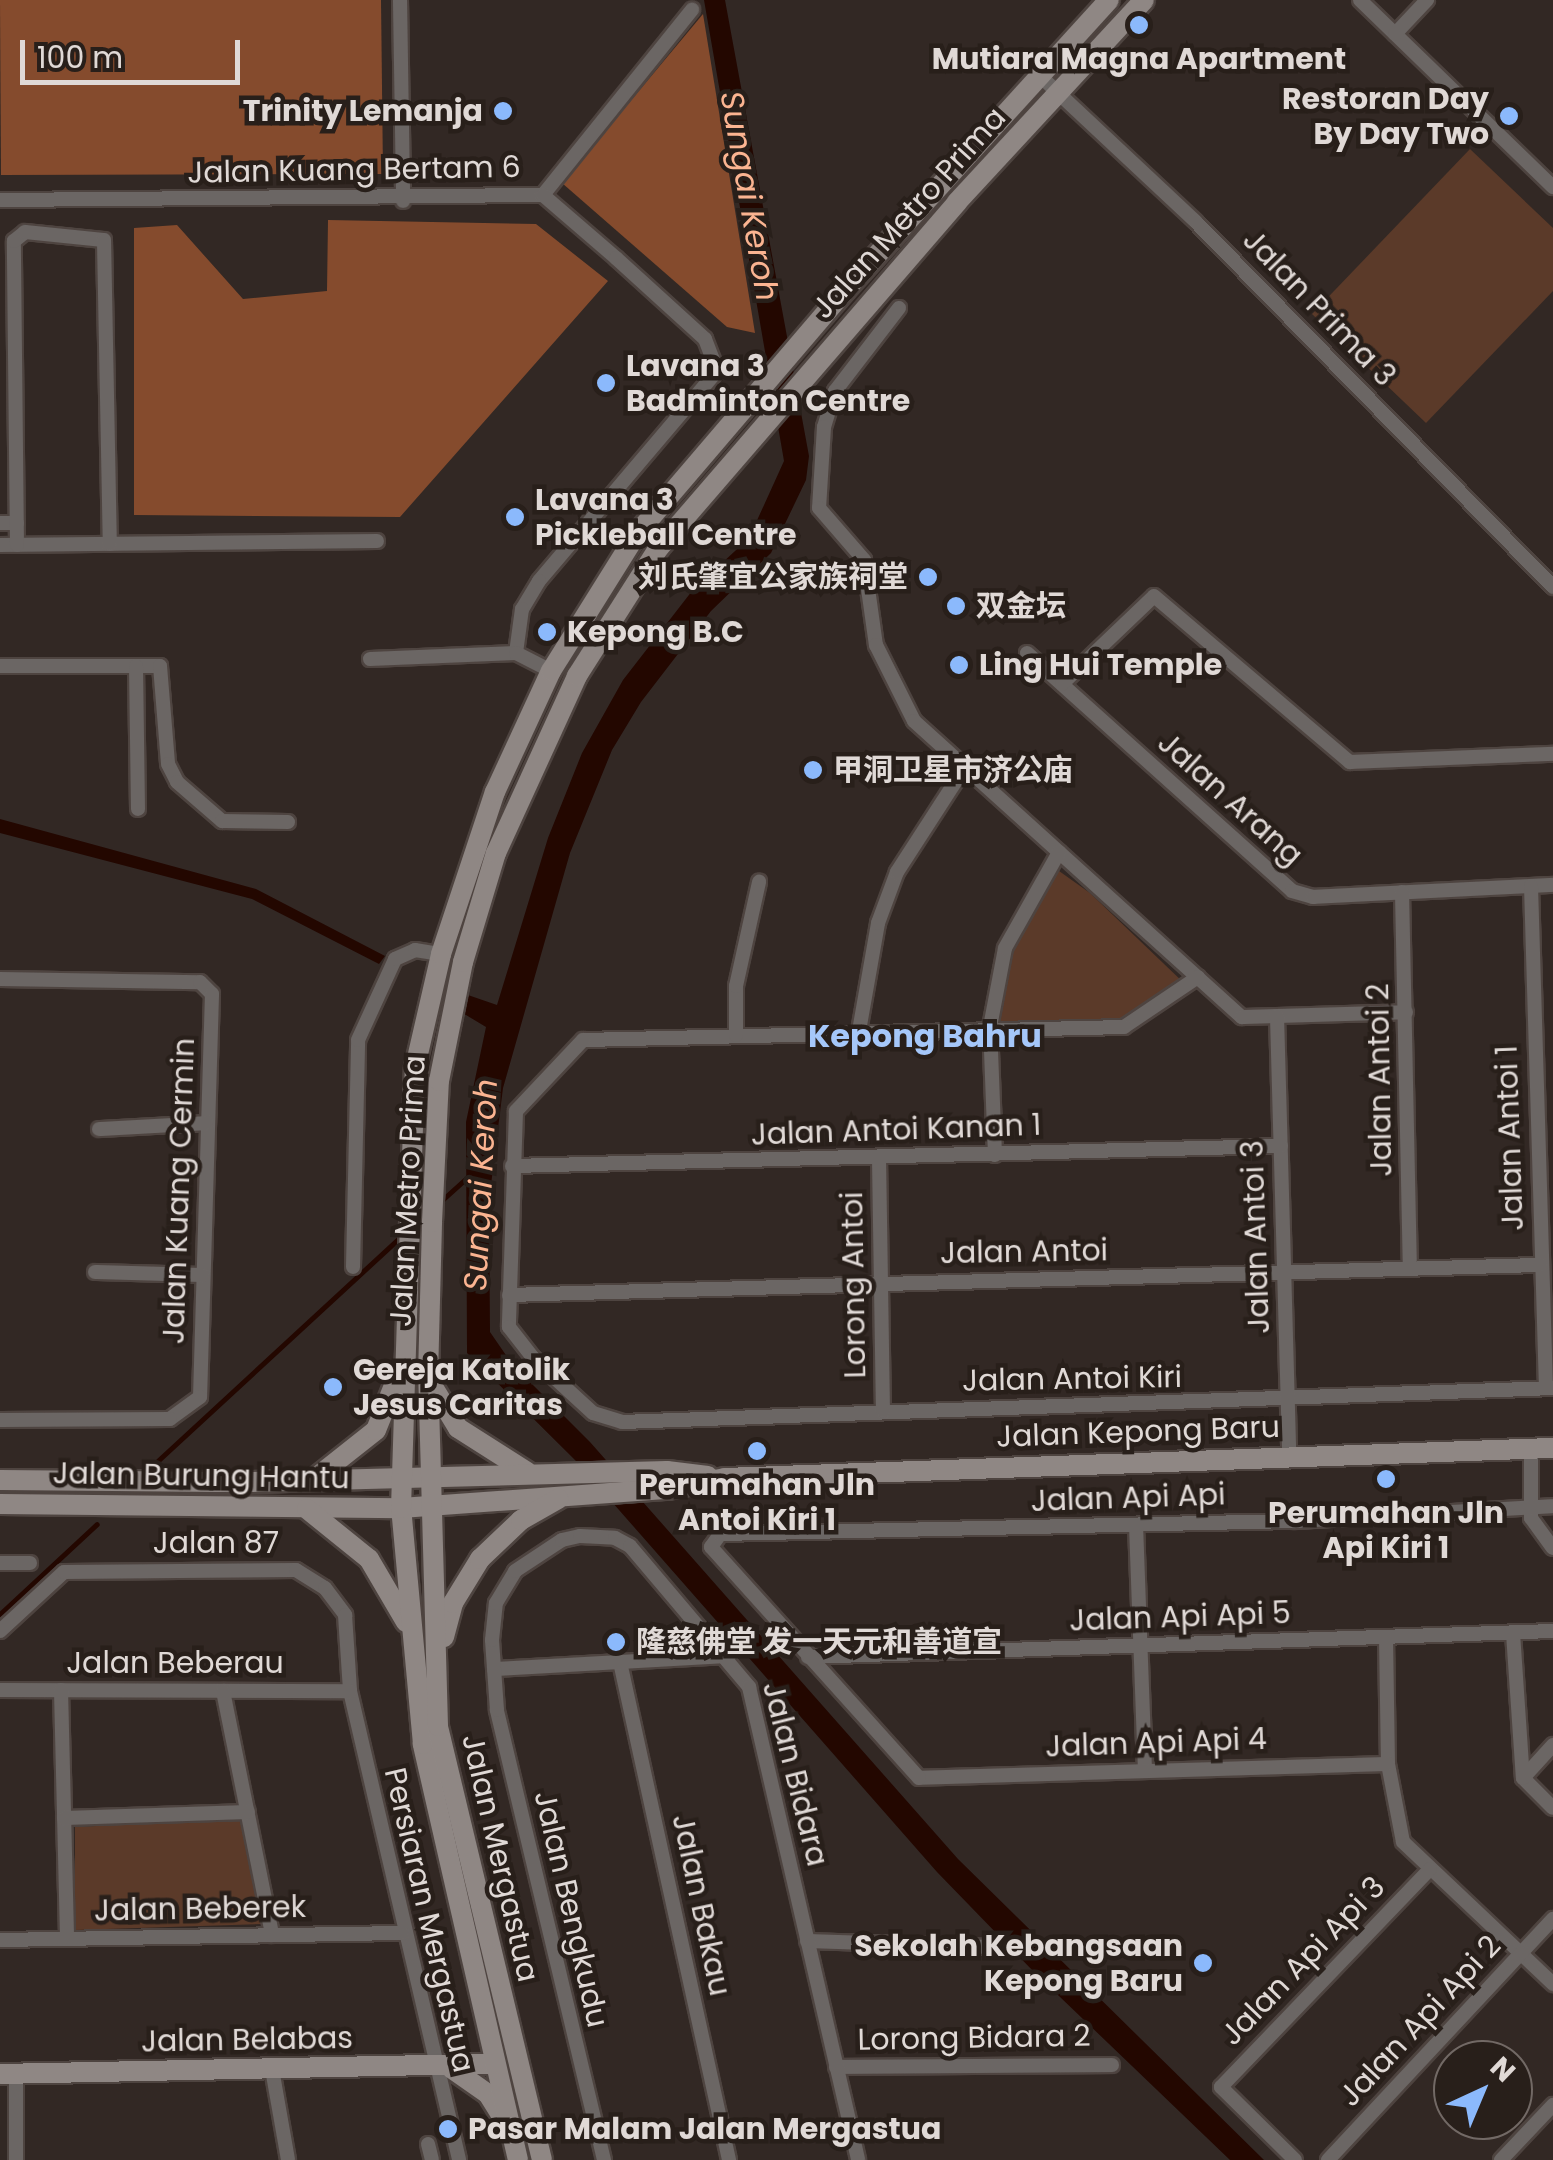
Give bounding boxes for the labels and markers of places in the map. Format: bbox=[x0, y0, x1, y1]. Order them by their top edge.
marker: Mutiara Magna Apartment bbox=[1128, 14, 1150, 36]
place label: Mutiara Magna Apartment bbox=[932, 41, 1346, 77]
place label: Restoran Day By Day Two bbox=[1282, 81, 1489, 152]
place label: Trinity Lemanja bbox=[243, 93, 483, 129]
marker: Trinity Lemanja bbox=[492, 100, 514, 122]
marker: Restoran Day By Day Two bbox=[1498, 105, 1520, 127]
place label: Lavana 3 Badminton Centre bbox=[626, 348, 910, 418]
marker: Lavana 3 Badminton Centre bbox=[595, 372, 617, 394]
place label: Lavana 3 Pickleball Centre bbox=[535, 482, 796, 552]
marker: Lavana 3 Pickleball Centre bbox=[504, 506, 526, 528]
place label: 刘氏肇宜公家族祠堂 bbox=[638, 559, 908, 595]
marker: 刘氏肇宜公家族祠堂 bbox=[917, 566, 939, 588]
place label: 双金坛 bbox=[976, 588, 1066, 624]
marker: 双金坛 bbox=[945, 595, 967, 617]
place label: Kepong B.C bbox=[567, 614, 744, 650]
marker: Kepong B.C bbox=[536, 621, 558, 643]
place label: Ling Hui Temple bbox=[979, 647, 1222, 683]
marker: Ling Hui Temple bbox=[948, 654, 970, 676]
place label: 甲洞卫星市济公庙 bbox=[833, 752, 1073, 788]
marker: 甲洞卫星市济公庙 bbox=[802, 759, 824, 781]
place label: Gereja Katolik Jesus Caritas bbox=[353, 1352, 570, 1422]
marker: Gereja Katolik Jesus Caritas bbox=[322, 1376, 344, 1398]
marker: Perumahan Jln Antoi Kiri 1 bbox=[746, 1440, 768, 1462]
place label: Perumahan Jln Antoi Kiri 1 bbox=[639, 1467, 875, 1538]
marker: Perumahan Jln Api Kiri 1 bbox=[1375, 1468, 1397, 1490]
place label: Perumahan Jln Api Kiri 1 bbox=[1268, 1495, 1504, 1566]
place label: 隆慈佛堂 发一天元和善道宣 bbox=[636, 1624, 1002, 1660]
marker: 隆慈佛堂 发一天元和善道宣 bbox=[605, 1631, 627, 1653]
place label: Sekolah Kebangsaan Kepong Baru bbox=[854, 1928, 1183, 1998]
marker: Sekolah Kebangsaan Kepong Baru bbox=[1192, 1952, 1214, 1974]
place label: Pasar Malam Jalan Mergastua bbox=[468, 2111, 941, 2147]
marker: Pasar Malam Jalan Mergastua bbox=[437, 2118, 459, 2140]

